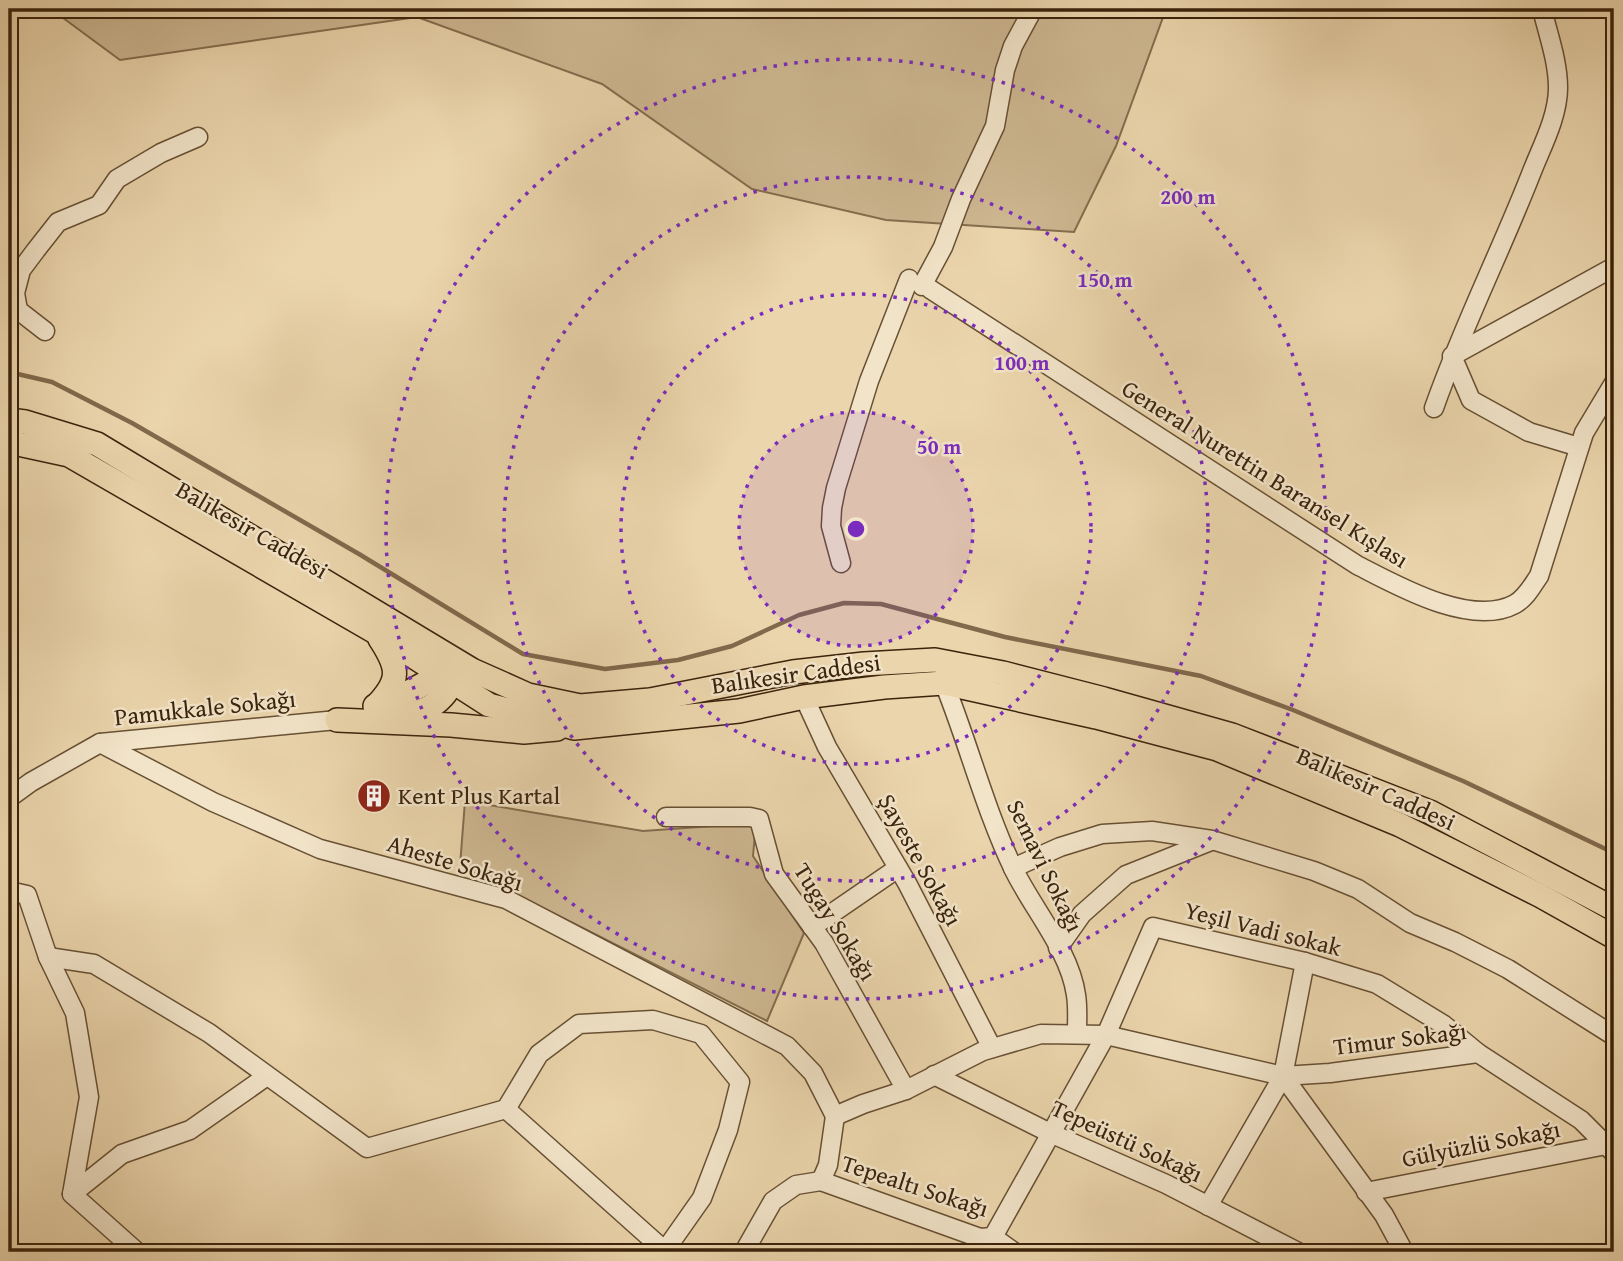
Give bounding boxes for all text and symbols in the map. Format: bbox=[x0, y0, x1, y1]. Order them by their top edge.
text: 200 m bbox=[1160, 181, 1216, 212]
text: 150 m bbox=[1077, 264, 1133, 295]
text: 100 m bbox=[994, 347, 1050, 378]
street label: General Nurettin Baransel Kışlası bbox=[1115, 371, 1416, 577]
text: 50 m bbox=[917, 431, 961, 462]
street label: Balıkesir Caddesi bbox=[170, 472, 335, 587]
centre of rings bbox=[844, 517, 868, 541]
street label: Balıkesir Caddesi bbox=[709, 644, 883, 703]
street label: Pamukkale Sokağı bbox=[113, 681, 298, 734]
street label: Balıkesir Caddesi bbox=[1291, 738, 1461, 839]
building icon: Kent Plus Kartal bbox=[355, 777, 393, 815]
place label: Kent Plus Kartal bbox=[398, 778, 560, 813]
street label: Şayeste Sokağı bbox=[870, 787, 971, 933]
street label: Semavi Sokağı bbox=[998, 794, 1093, 938]
street label: Aheste Sokağı bbox=[383, 825, 527, 900]
street label: Tugay Sokağı bbox=[785, 856, 886, 988]
street label: Yeşil Vadi sokak bbox=[1181, 892, 1346, 965]
street label: Timur Sokağı bbox=[1331, 1013, 1469, 1064]
street label: Tepeüstü Sokağı bbox=[1046, 1090, 1209, 1191]
street label: Gülyüzlü Sokağı bbox=[1399, 1111, 1563, 1176]
street label: Tepealtı Sokağı bbox=[837, 1145, 993, 1226]

